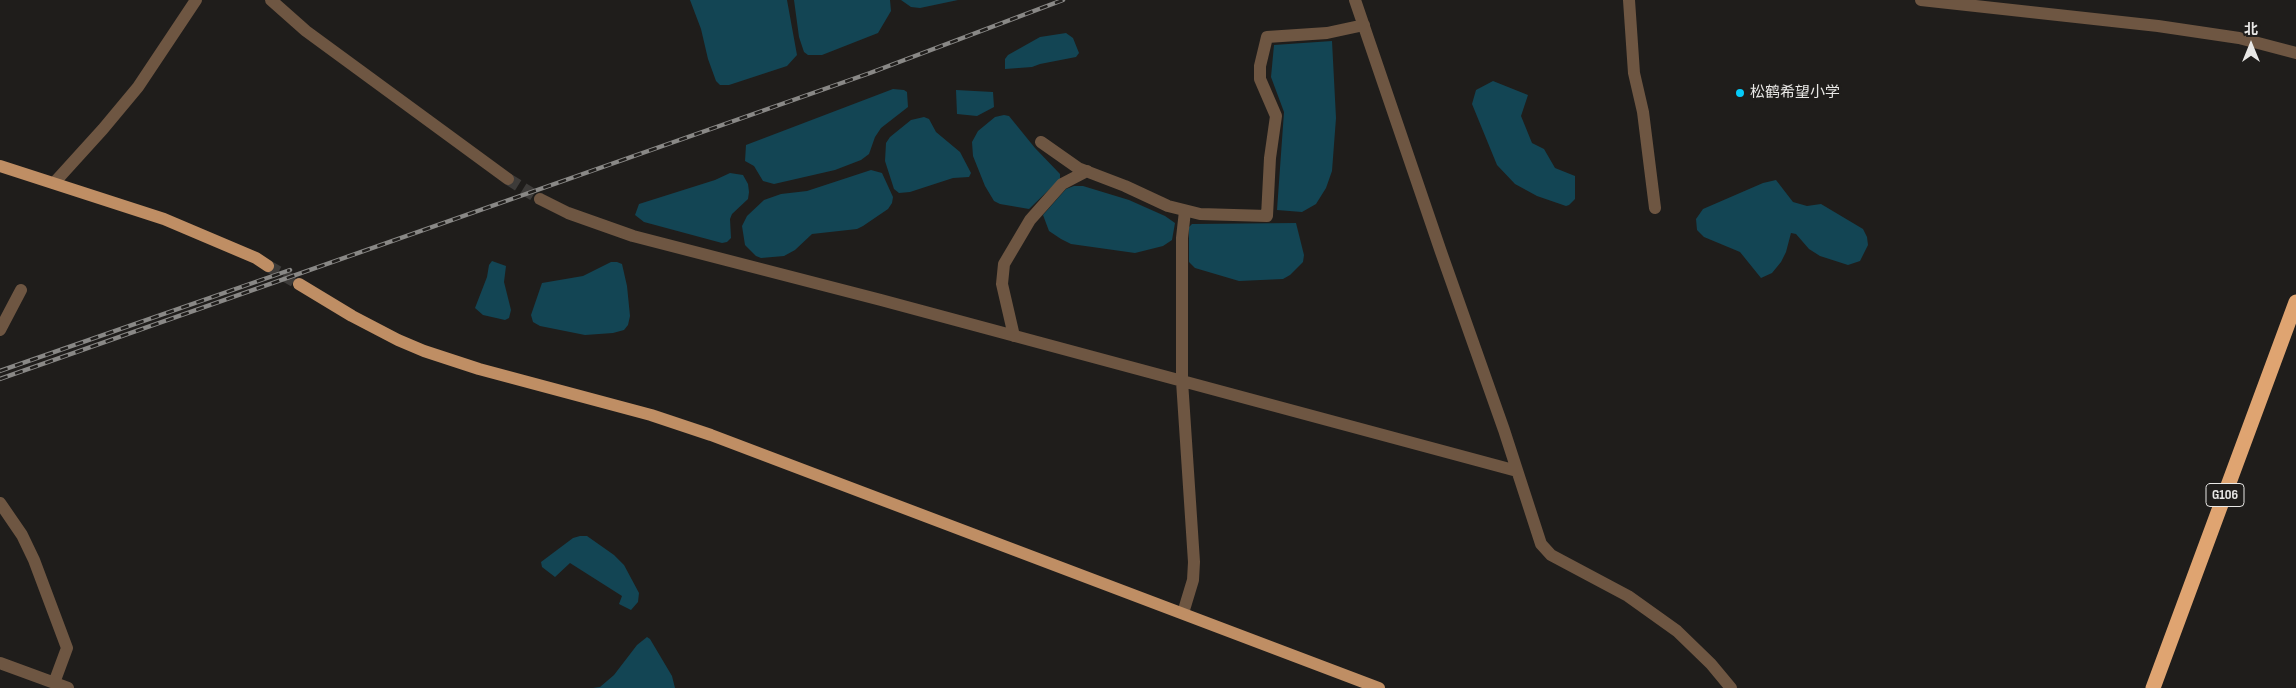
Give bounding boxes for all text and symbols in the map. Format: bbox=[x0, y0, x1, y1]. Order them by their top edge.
north arrow bbox=[2226, 20, 2276, 70]
text: 北 bbox=[2244, 21, 2258, 38]
place label: 松鹤希望小学 bbox=[1750, 84, 1840, 102]
marker: 松鹤希望小学 bbox=[1734, 87, 1746, 99]
road number: G106 bbox=[2206, 484, 2244, 506]

